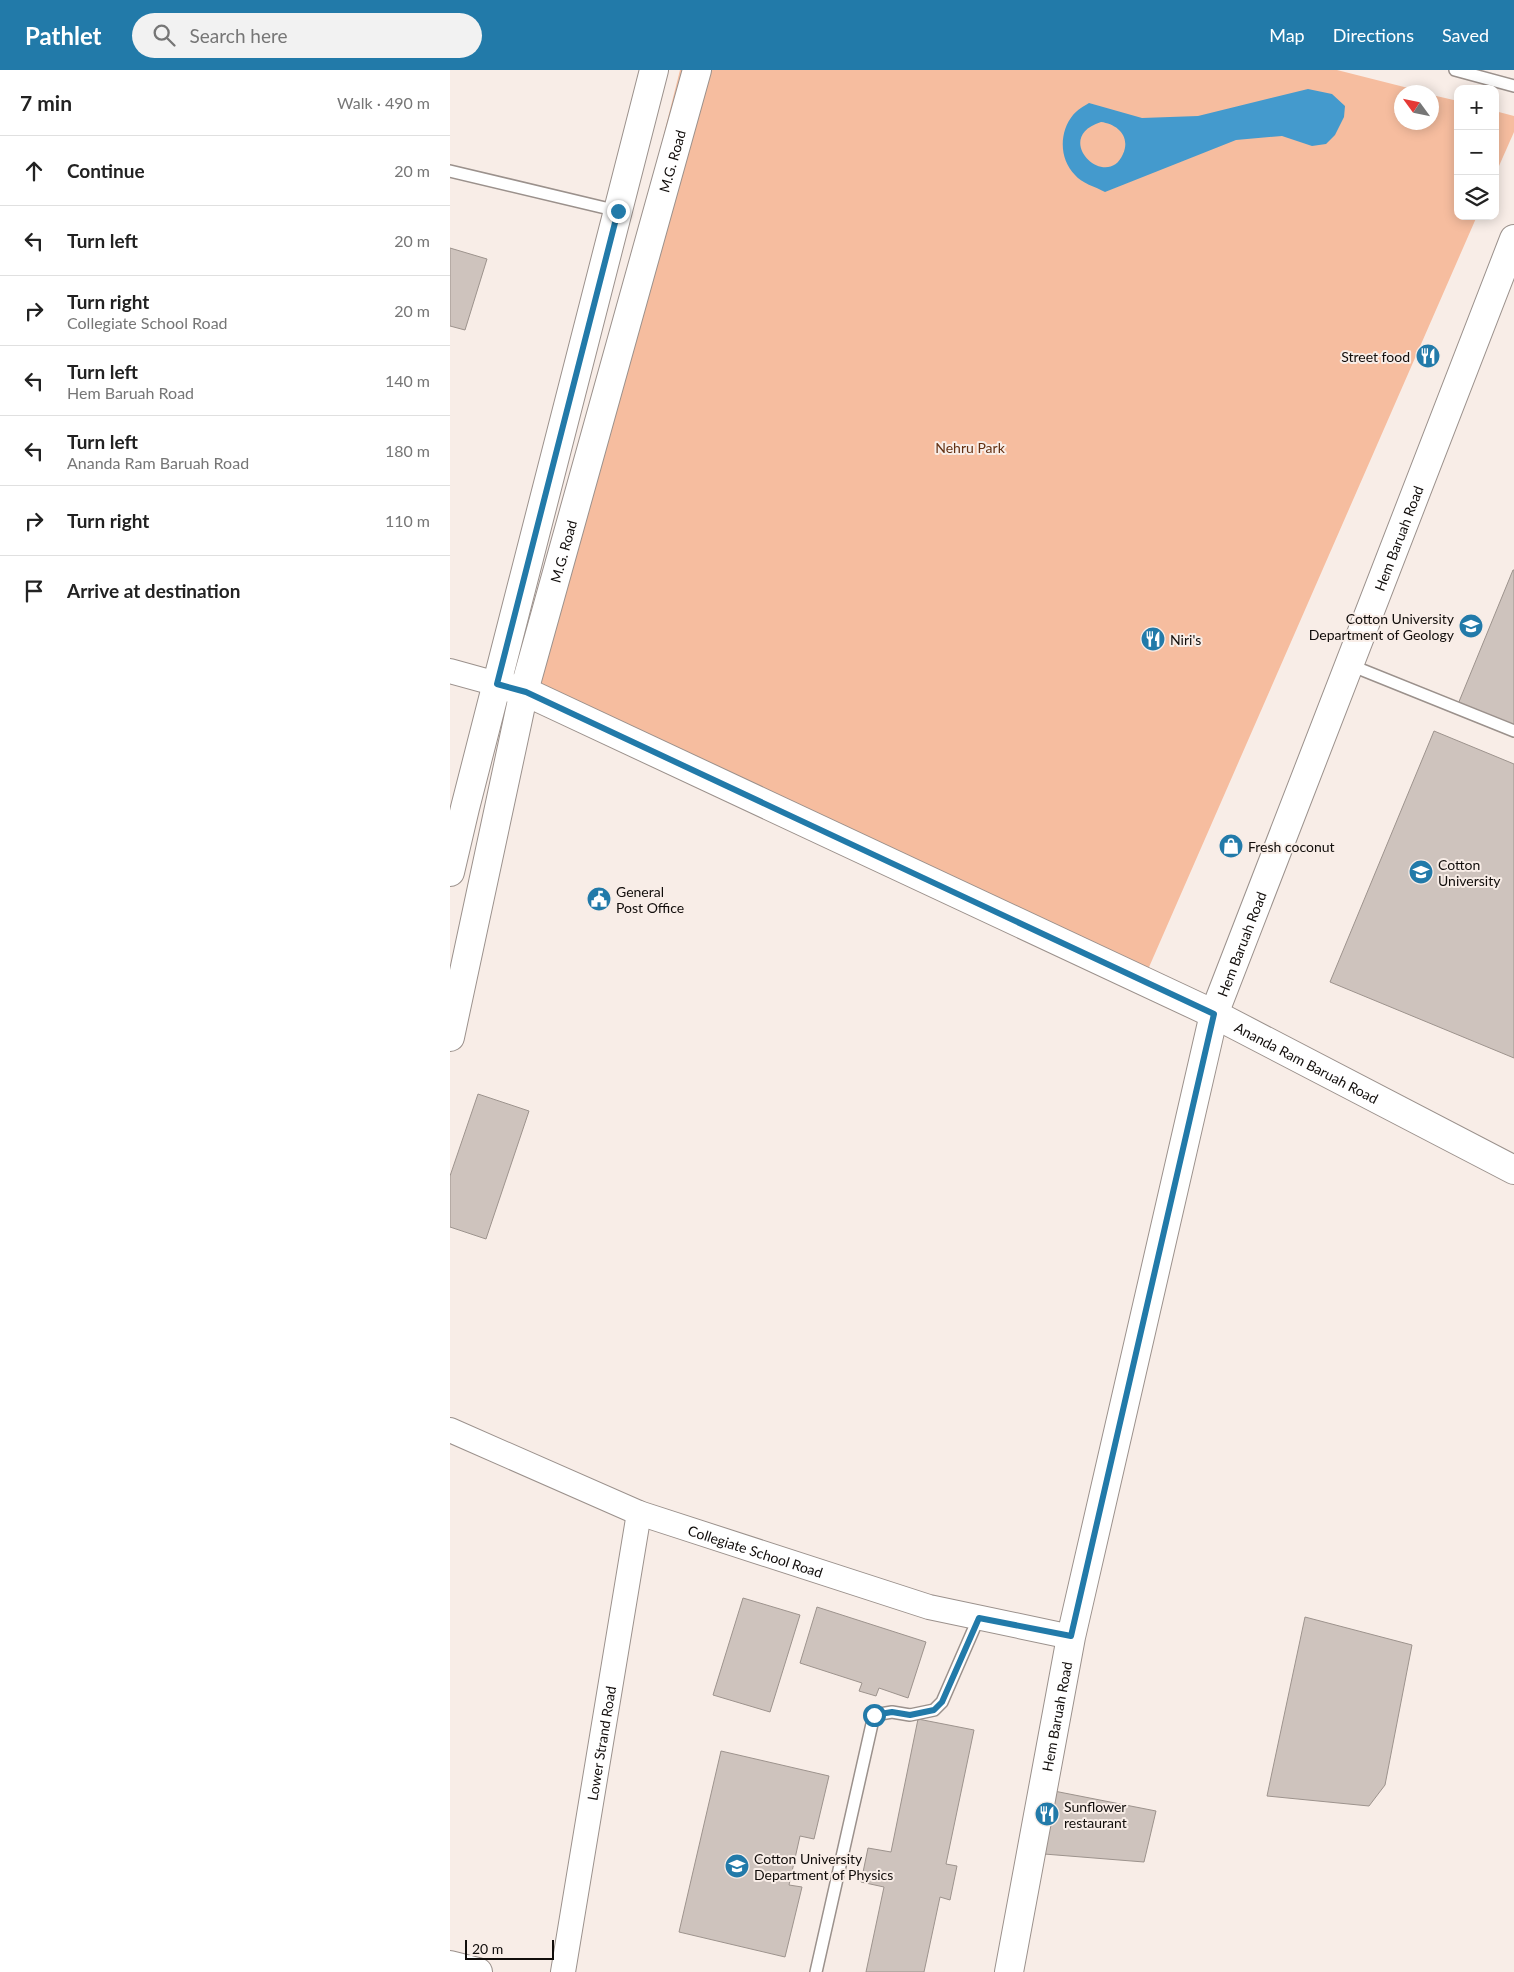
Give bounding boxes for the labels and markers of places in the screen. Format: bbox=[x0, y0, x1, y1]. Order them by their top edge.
restaurant icon: Street food bbox=[1415, 343, 1441, 369]
place label: Street food bbox=[1341, 348, 1410, 365]
place label: Cotton University Department of Geology bbox=[1309, 610, 1455, 643]
school or university icon: Cotton University Department of Geology bbox=[1458, 613, 1484, 639]
restaurant icon: Niri's bbox=[1140, 626, 1166, 652]
place label: Niri's bbox=[1170, 631, 1201, 648]
shop icon: Fresh coconut bbox=[1218, 833, 1244, 859]
place label: Fresh coconut bbox=[1248, 838, 1335, 855]
place label: Cotton University bbox=[1438, 856, 1501, 889]
school or university icon: Cotton University bbox=[1408, 859, 1434, 885]
place label: General Post Office bbox=[616, 883, 684, 916]
public building icon: General Post Office bbox=[586, 886, 612, 912]
place label: Sunflower restaurant bbox=[1064, 1798, 1127, 1831]
restaurant icon: Sunflower restaurant bbox=[1034, 1801, 1060, 1827]
place label: Cotton University Department of Physics bbox=[754, 1850, 893, 1883]
school or university icon: Cotton University Department of Physics bbox=[724, 1853, 750, 1879]

